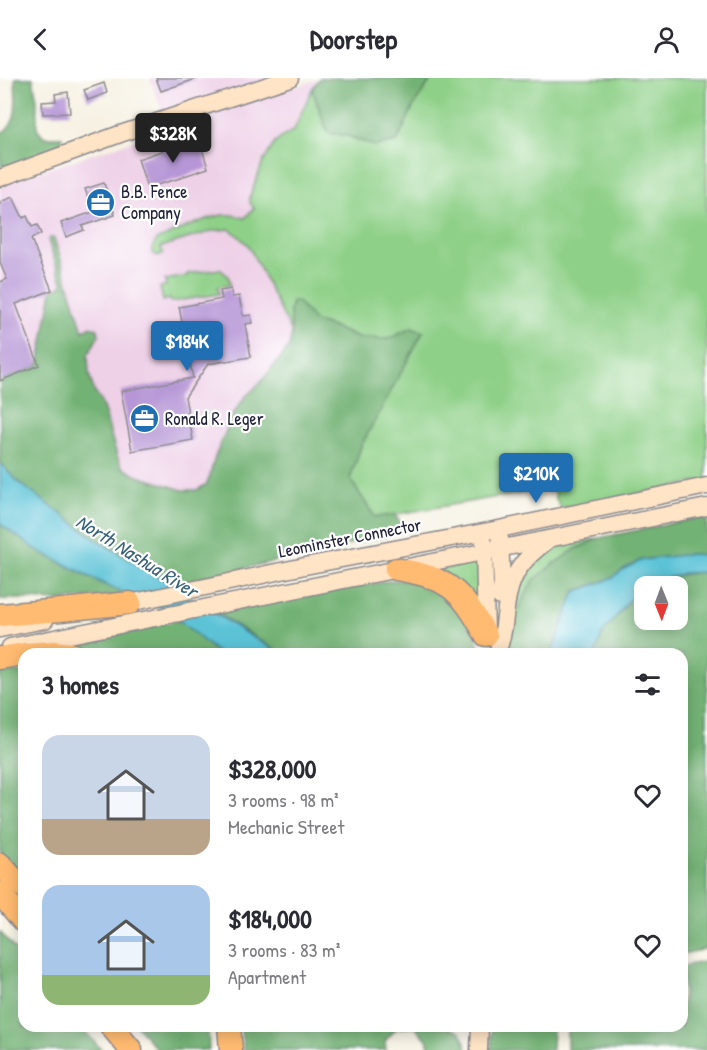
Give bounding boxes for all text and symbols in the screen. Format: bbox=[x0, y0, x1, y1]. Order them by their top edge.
text: Doorstep bbox=[310, 21, 397, 57]
icon: back bbox=[24, 23, 57, 56]
icon: person bbox=[650, 23, 683, 56]
pin: $328K bbox=[131, 113, 215, 164]
text: $328K bbox=[149, 119, 197, 146]
place label: B.B. Fence Company bbox=[121, 179, 187, 225]
office icon: B.B. Fence Company bbox=[84, 186, 116, 218]
pin: $184K bbox=[145, 321, 229, 372]
text: $184K bbox=[165, 327, 209, 354]
office icon: Ronald R. Leger bbox=[128, 403, 160, 435]
place label: Ronald R. Leger bbox=[165, 406, 264, 431]
pin: $210K bbox=[494, 453, 578, 504]
text: $210K bbox=[513, 459, 559, 486]
water label: North Nashua River bbox=[71, 507, 205, 605]
street label: Leominster Connector bbox=[276, 511, 423, 564]
north arrow bbox=[634, 576, 688, 630]
map controls bbox=[634, 576, 688, 630]
text: 3 homes bbox=[42, 667, 119, 702]
icon: filters bbox=[631, 668, 664, 701]
text: $328,000 bbox=[228, 751, 316, 786]
icon: home bbox=[90, 759, 162, 831]
icon: heart bbox=[631, 779, 664, 812]
text: 3 rooms · 98 m² bbox=[228, 786, 339, 813]
text: Mechanic Street bbox=[228, 813, 344, 840]
text: $184,000 bbox=[228, 901, 312, 936]
icon: home bbox=[90, 909, 162, 981]
icon: heart bbox=[631, 929, 664, 962]
text: 3 rooms · 83 m² bbox=[228, 936, 340, 963]
text: Apartment bbox=[228, 963, 306, 990]

